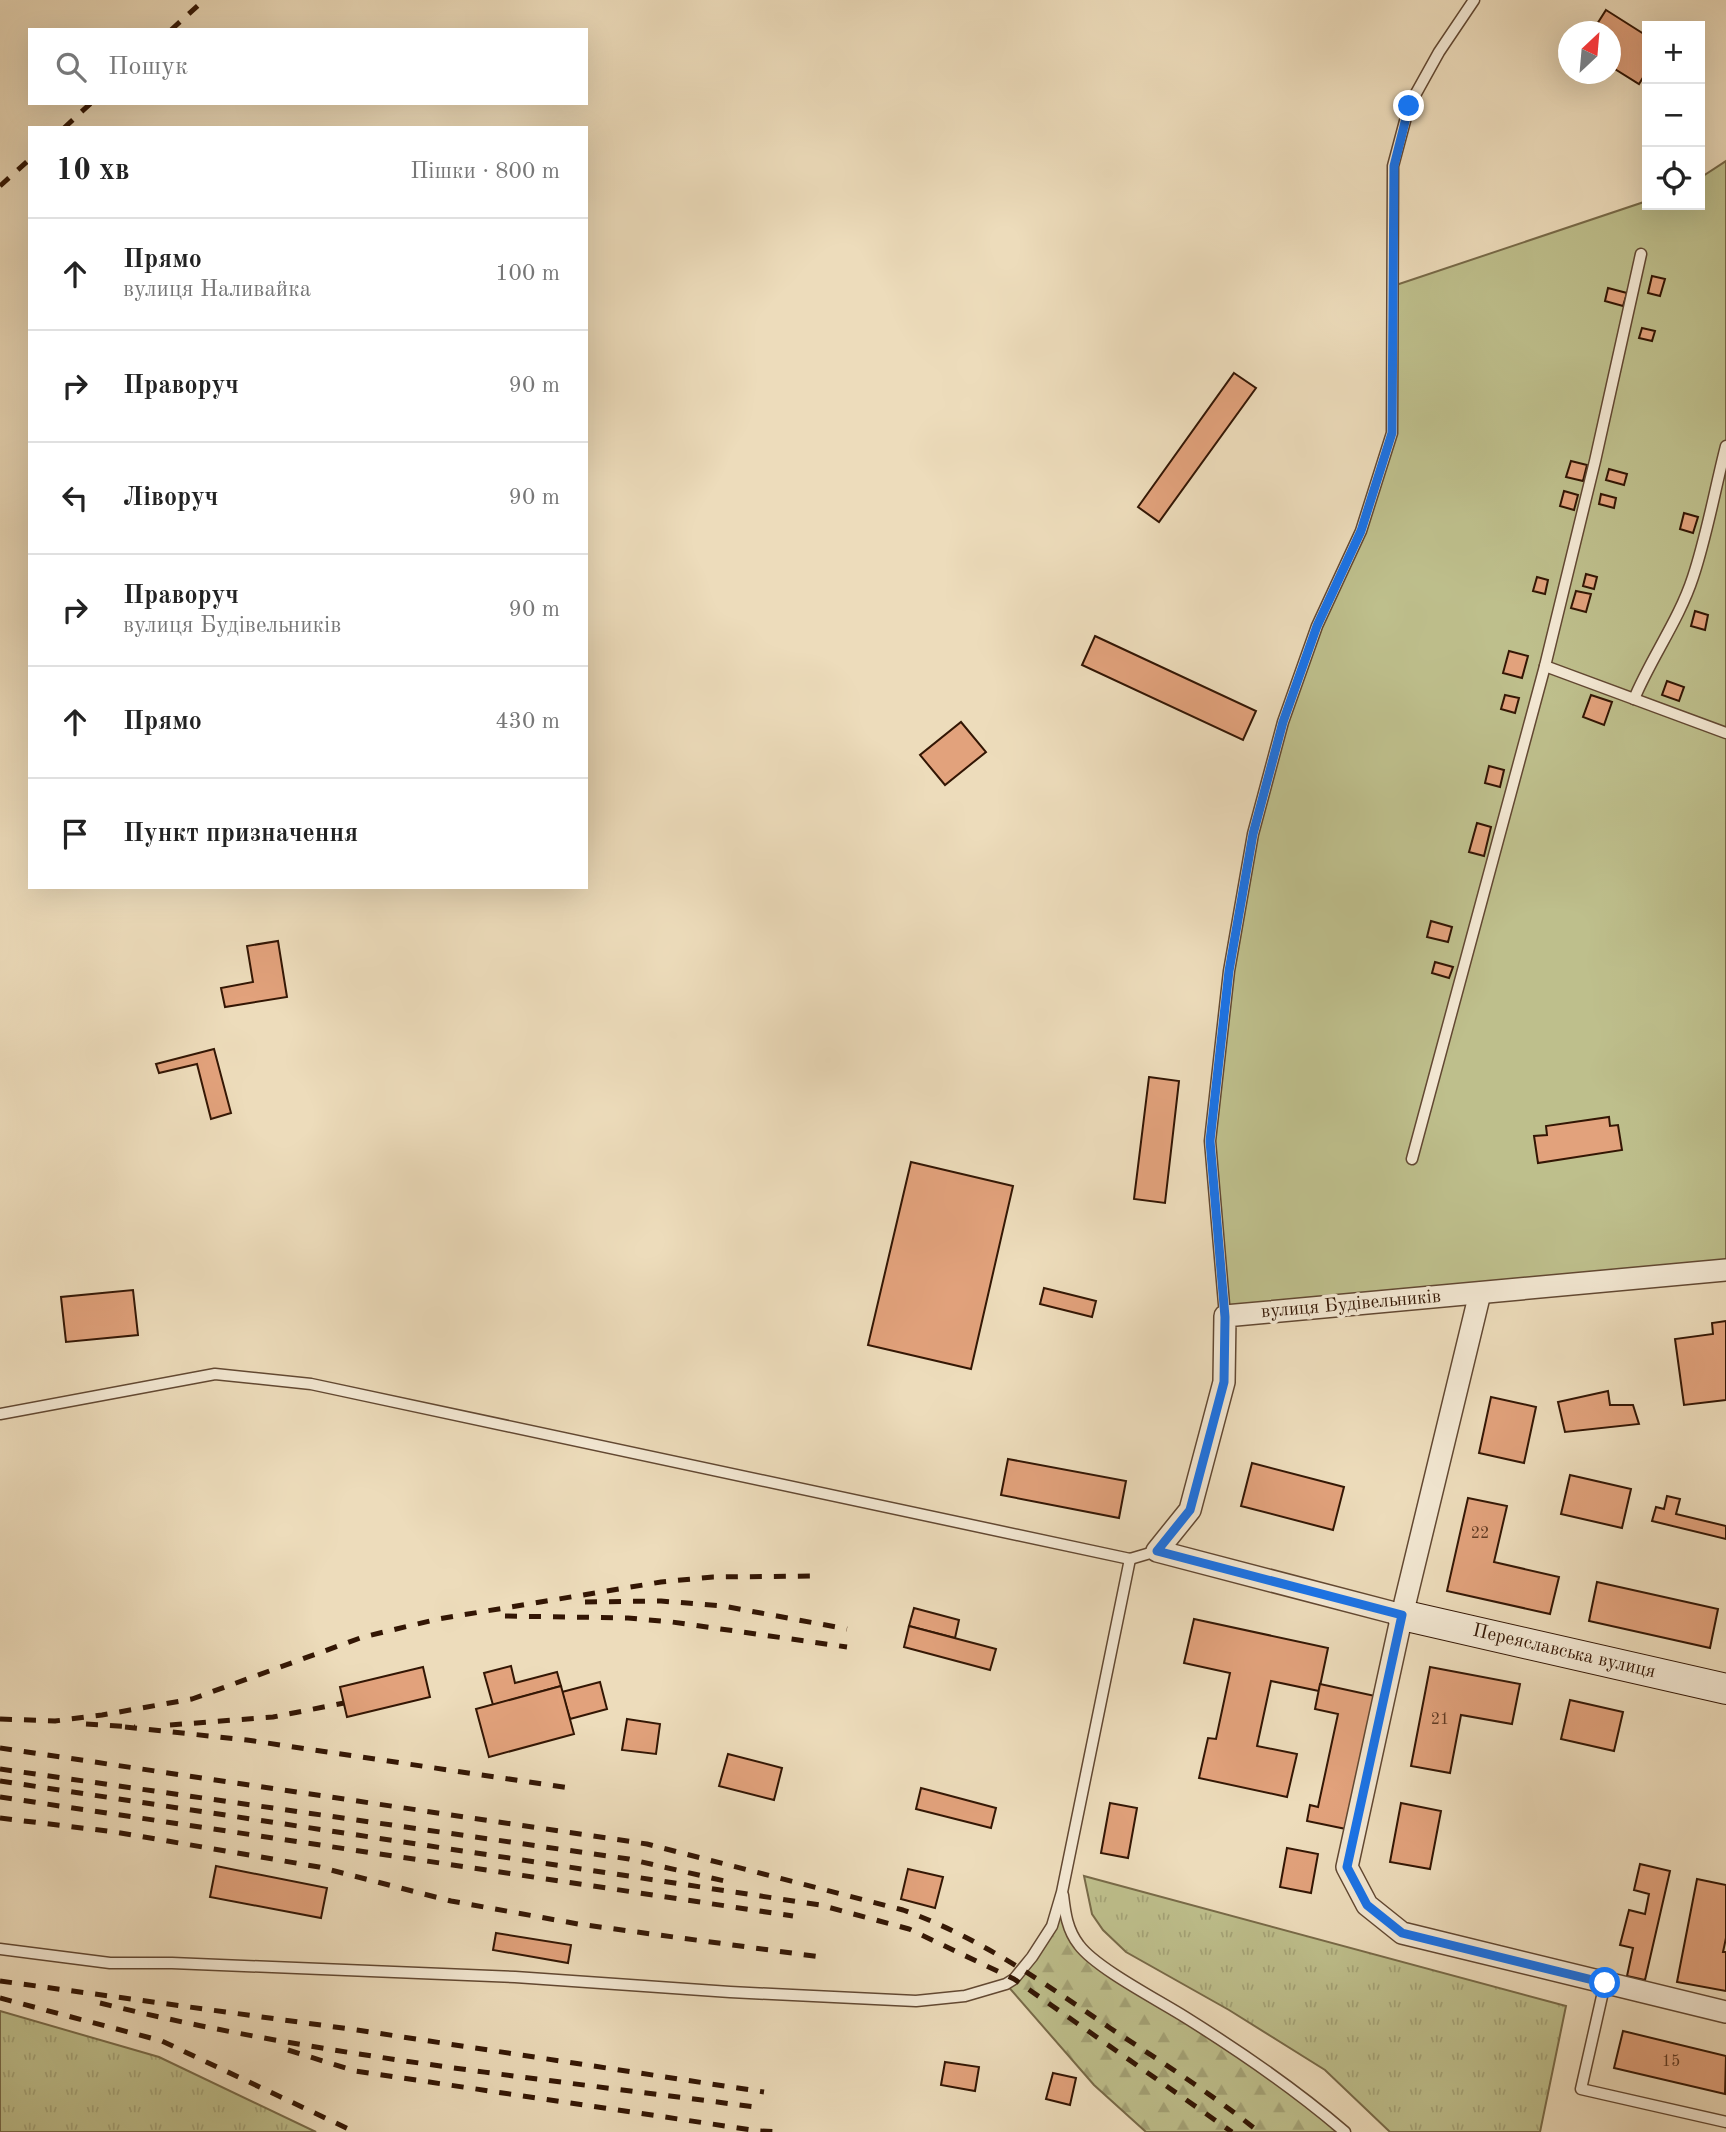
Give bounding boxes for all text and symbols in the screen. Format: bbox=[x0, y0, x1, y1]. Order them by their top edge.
north arrow bbox=[1558, 21, 1621, 84]
map controls bbox=[1642, 21, 1705, 210]
button: + bbox=[1642, 21, 1705, 84]
search box bbox=[28, 28, 588, 105]
icon: search bbox=[52, 48, 90, 86]
text: Пошук bbox=[108, 54, 188, 80]
button: − bbox=[1642, 84, 1705, 147]
route end bbox=[1393, 90, 1424, 121]
button: locate bbox=[1642, 147, 1705, 210]
text: 10 хв bbox=[56, 156, 130, 186]
text: Пішки · 800 m bbox=[410, 160, 560, 183]
text: Прямо bbox=[123, 247, 202, 273]
icon: ahead bbox=[56, 255, 94, 293]
text: 100 m bbox=[495, 262, 560, 285]
text: вулиця Наливайка bbox=[123, 278, 311, 301]
icon: right bbox=[56, 367, 94, 405]
text: Праворуч bbox=[123, 373, 239, 399]
text: 90 m bbox=[509, 374, 560, 397]
icon: left bbox=[56, 479, 94, 517]
text: Ліворуч bbox=[123, 485, 218, 511]
text: 90 m bbox=[509, 486, 560, 509]
text: Праворуч bbox=[123, 583, 239, 609]
icon: right bbox=[56, 591, 94, 629]
text: 90 m bbox=[509, 598, 560, 621]
text: вулиця Будівельників bbox=[123, 614, 341, 637]
icon: ahead bbox=[56, 703, 94, 741]
text: Прямо bbox=[123, 709, 202, 735]
text: 430 m bbox=[495, 710, 560, 733]
icon: arrive bbox=[56, 815, 94, 853]
text: Пункт призначення bbox=[123, 821, 358, 847]
street label: вулиця Будівельників bbox=[1260, 1288, 1442, 1322]
house number: 22 bbox=[1471, 1526, 1489, 1542]
street label: Переяславська вулиця bbox=[1471, 1622, 1657, 1682]
house number: 21 bbox=[1431, 1712, 1449, 1728]
route start bbox=[1589, 1967, 1620, 1998]
house number: 15 bbox=[1662, 2054, 1680, 2070]

